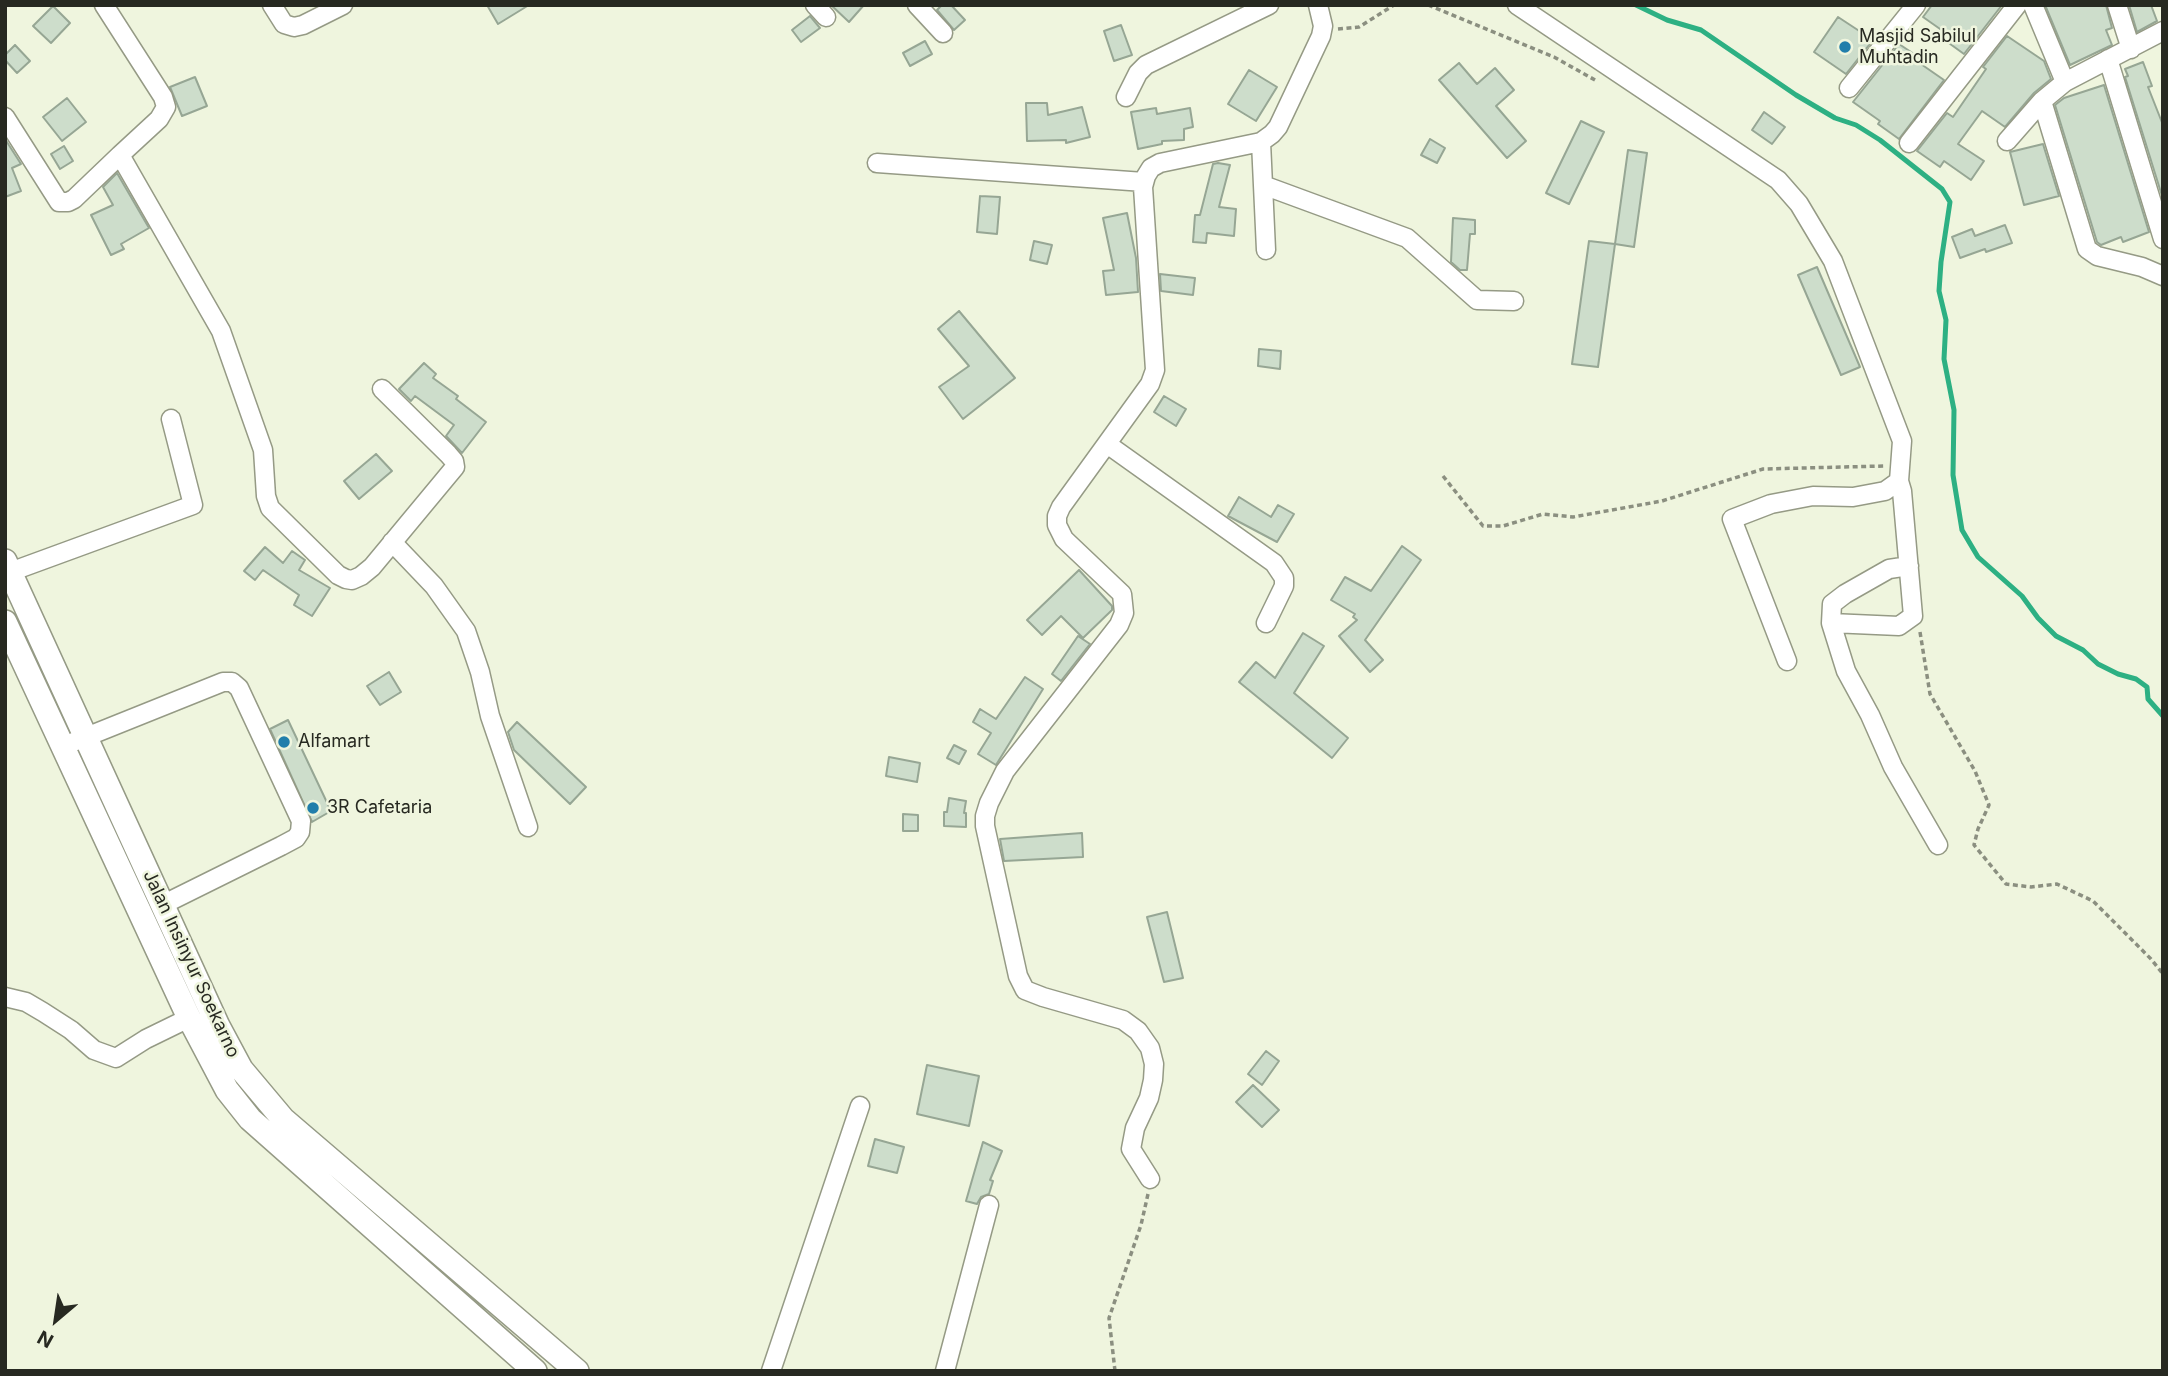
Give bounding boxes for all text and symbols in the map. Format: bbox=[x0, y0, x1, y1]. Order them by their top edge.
place label: Masjid Sabilul Muhtadin bbox=[1859, 26, 1976, 68]
marker: Masjid Sabilul Muhtadin bbox=[1837, 39, 1853, 55]
place label: Alfamart bbox=[298, 731, 370, 753]
marker: Alfamart bbox=[276, 734, 292, 750]
place label: 3R Cafetaria bbox=[327, 797, 432, 819]
marker: 3R Cafetaria bbox=[305, 800, 321, 816]
street label: Jalan Insinyur Soekarno bbox=[138, 867, 244, 1061]
north arrow bbox=[21, 1285, 91, 1355]
text: N bbox=[34, 1325, 57, 1352]

